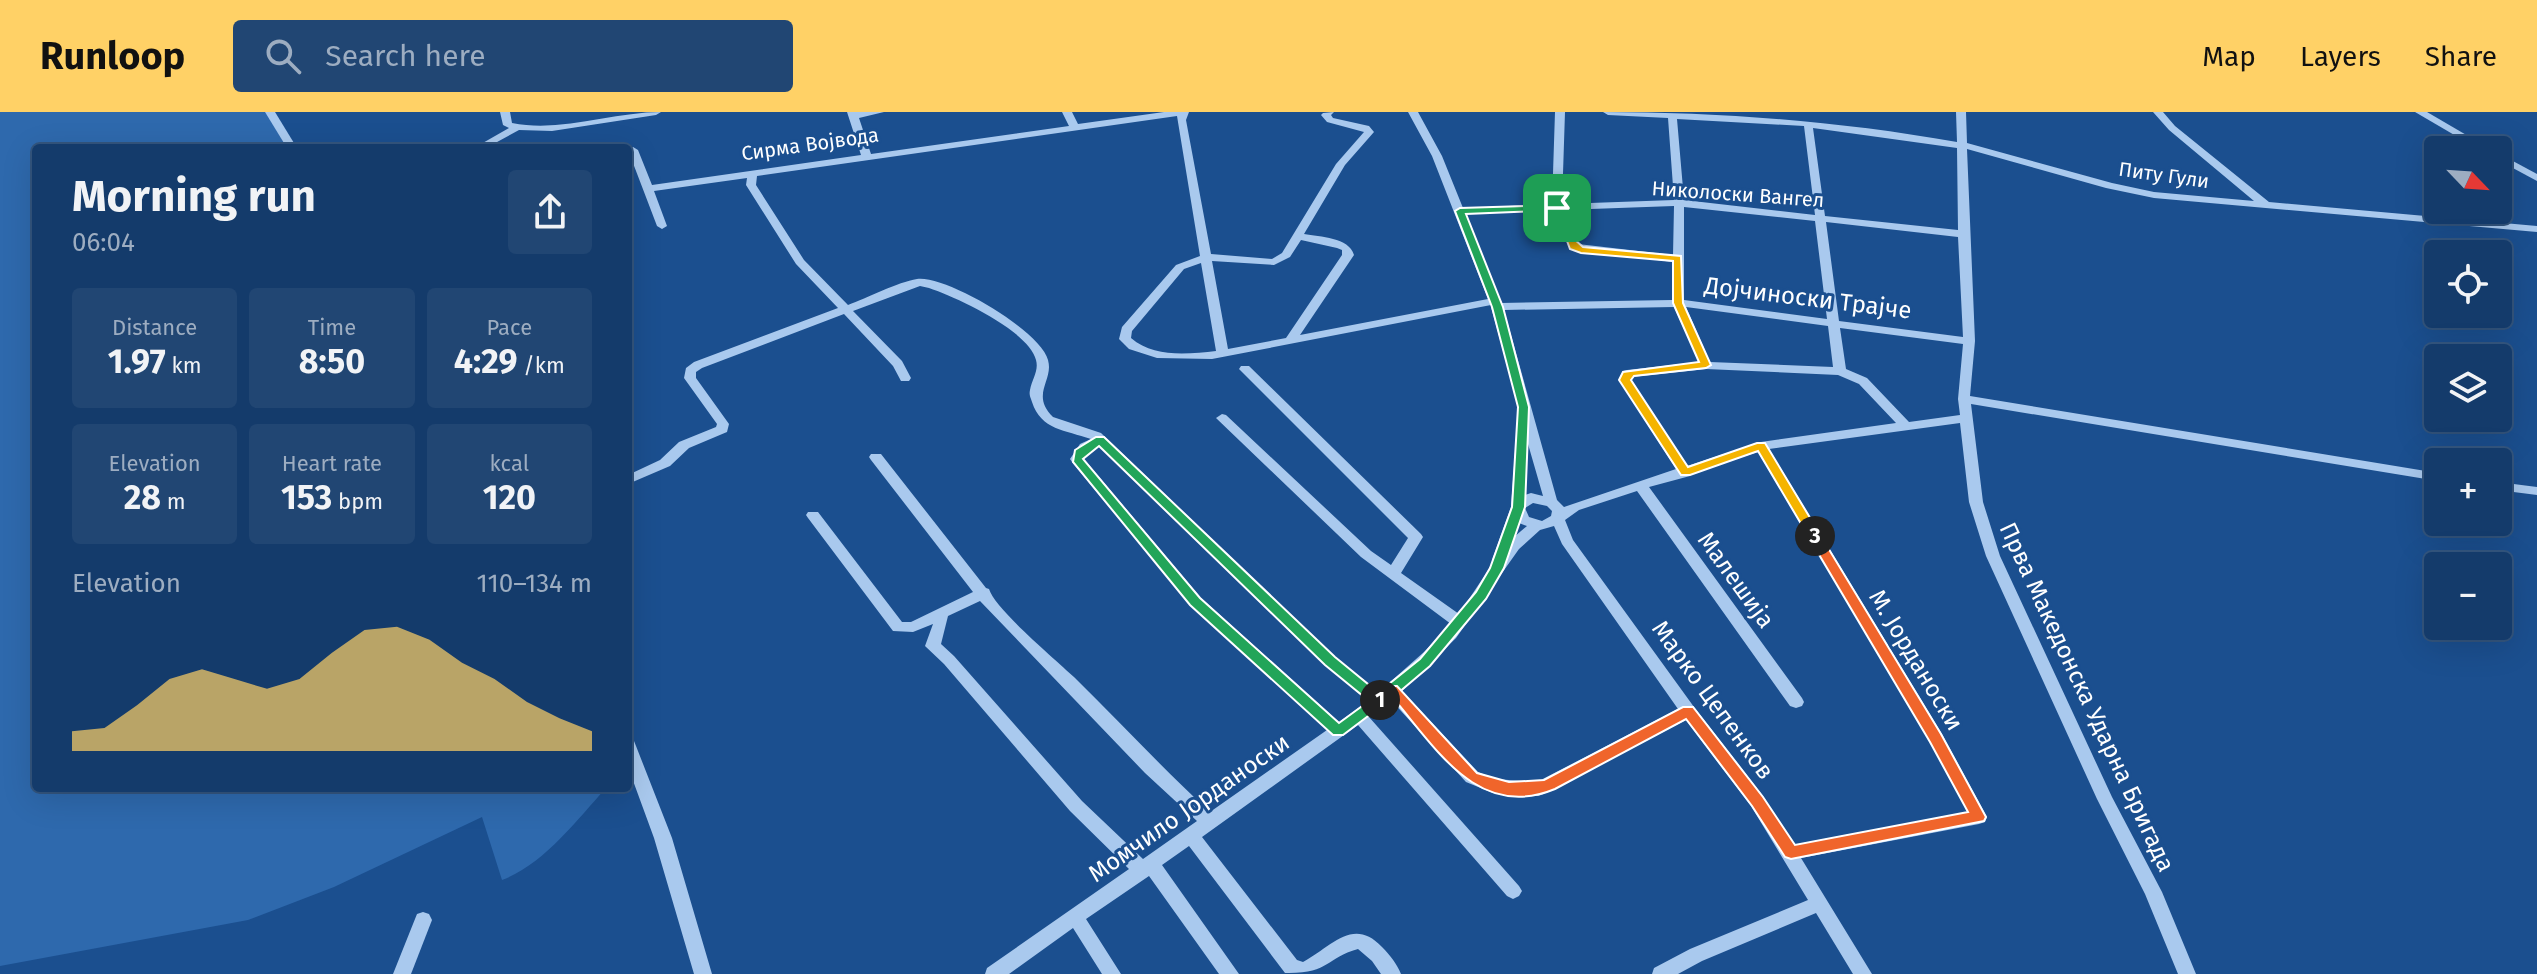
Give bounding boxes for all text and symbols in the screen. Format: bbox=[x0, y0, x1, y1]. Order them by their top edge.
search box bbox=[233, 20, 793, 92]
text: Runloop bbox=[40, 33, 185, 79]
icon: search bbox=[261, 34, 305, 78]
text: Search here bbox=[325, 38, 486, 74]
text: Map bbox=[2202, 40, 2256, 73]
text: Layers bbox=[2300, 40, 2381, 73]
text: Share bbox=[2425, 40, 2497, 73]
street label: Сирма Војвода bbox=[740, 122, 880, 166]
north arrow bbox=[2424, 136, 2512, 224]
map controls bbox=[2424, 136, 2512, 640]
street label: Питу Гули bbox=[2117, 157, 2211, 193]
text: Morning run bbox=[72, 170, 316, 223]
button: share bbox=[508, 170, 592, 254]
pin bbox=[1523, 174, 1591, 242]
street label: Николоски Вангел bbox=[1651, 176, 1825, 212]
icon: arrive bbox=[1535, 186, 1579, 230]
text: 06:04 bbox=[72, 227, 135, 258]
button: locate bbox=[2424, 240, 2512, 328]
street label: Дојчиноски Трајче bbox=[1702, 271, 1913, 325]
text: Distance bbox=[112, 314, 197, 341]
text: Time bbox=[308, 314, 356, 341]
text: Pace bbox=[487, 314, 532, 341]
text: 1.97 bbox=[108, 341, 166, 382]
text: 8:50 bbox=[299, 341, 365, 382]
text: 4:29 bbox=[454, 341, 517, 382]
button: layers bbox=[2424, 344, 2512, 432]
text: km bbox=[166, 352, 202, 379]
text: /km bbox=[517, 352, 565, 379]
button: + bbox=[2424, 448, 2512, 536]
text: Elevation bbox=[109, 450, 201, 477]
text: Heart rate bbox=[282, 450, 382, 477]
text: kcal bbox=[490, 450, 529, 477]
text: 28 bbox=[124, 477, 161, 518]
text: 153 bbox=[281, 477, 332, 518]
text: 120 bbox=[483, 477, 536, 518]
text: m bbox=[161, 488, 186, 515]
text: bpm bbox=[332, 488, 383, 515]
pin: 3 bbox=[1795, 516, 1835, 556]
street label: Прва Македонска Ударна Бригада bbox=[1994, 518, 2180, 876]
text: 3 bbox=[1809, 522, 1821, 549]
street label: Малешија bbox=[1692, 526, 1780, 634]
button: − bbox=[2424, 552, 2512, 640]
text: Elevation bbox=[72, 568, 181, 599]
text: 110–134 m bbox=[477, 568, 592, 599]
street label: М. Јорданоски bbox=[1863, 585, 1969, 735]
street label: Марко Цепенков bbox=[1646, 615, 1780, 785]
pin: 1 bbox=[1360, 680, 1400, 720]
text: 1 bbox=[1375, 686, 1385, 713]
street label: Момчило Јорданоски bbox=[1083, 728, 1295, 888]

